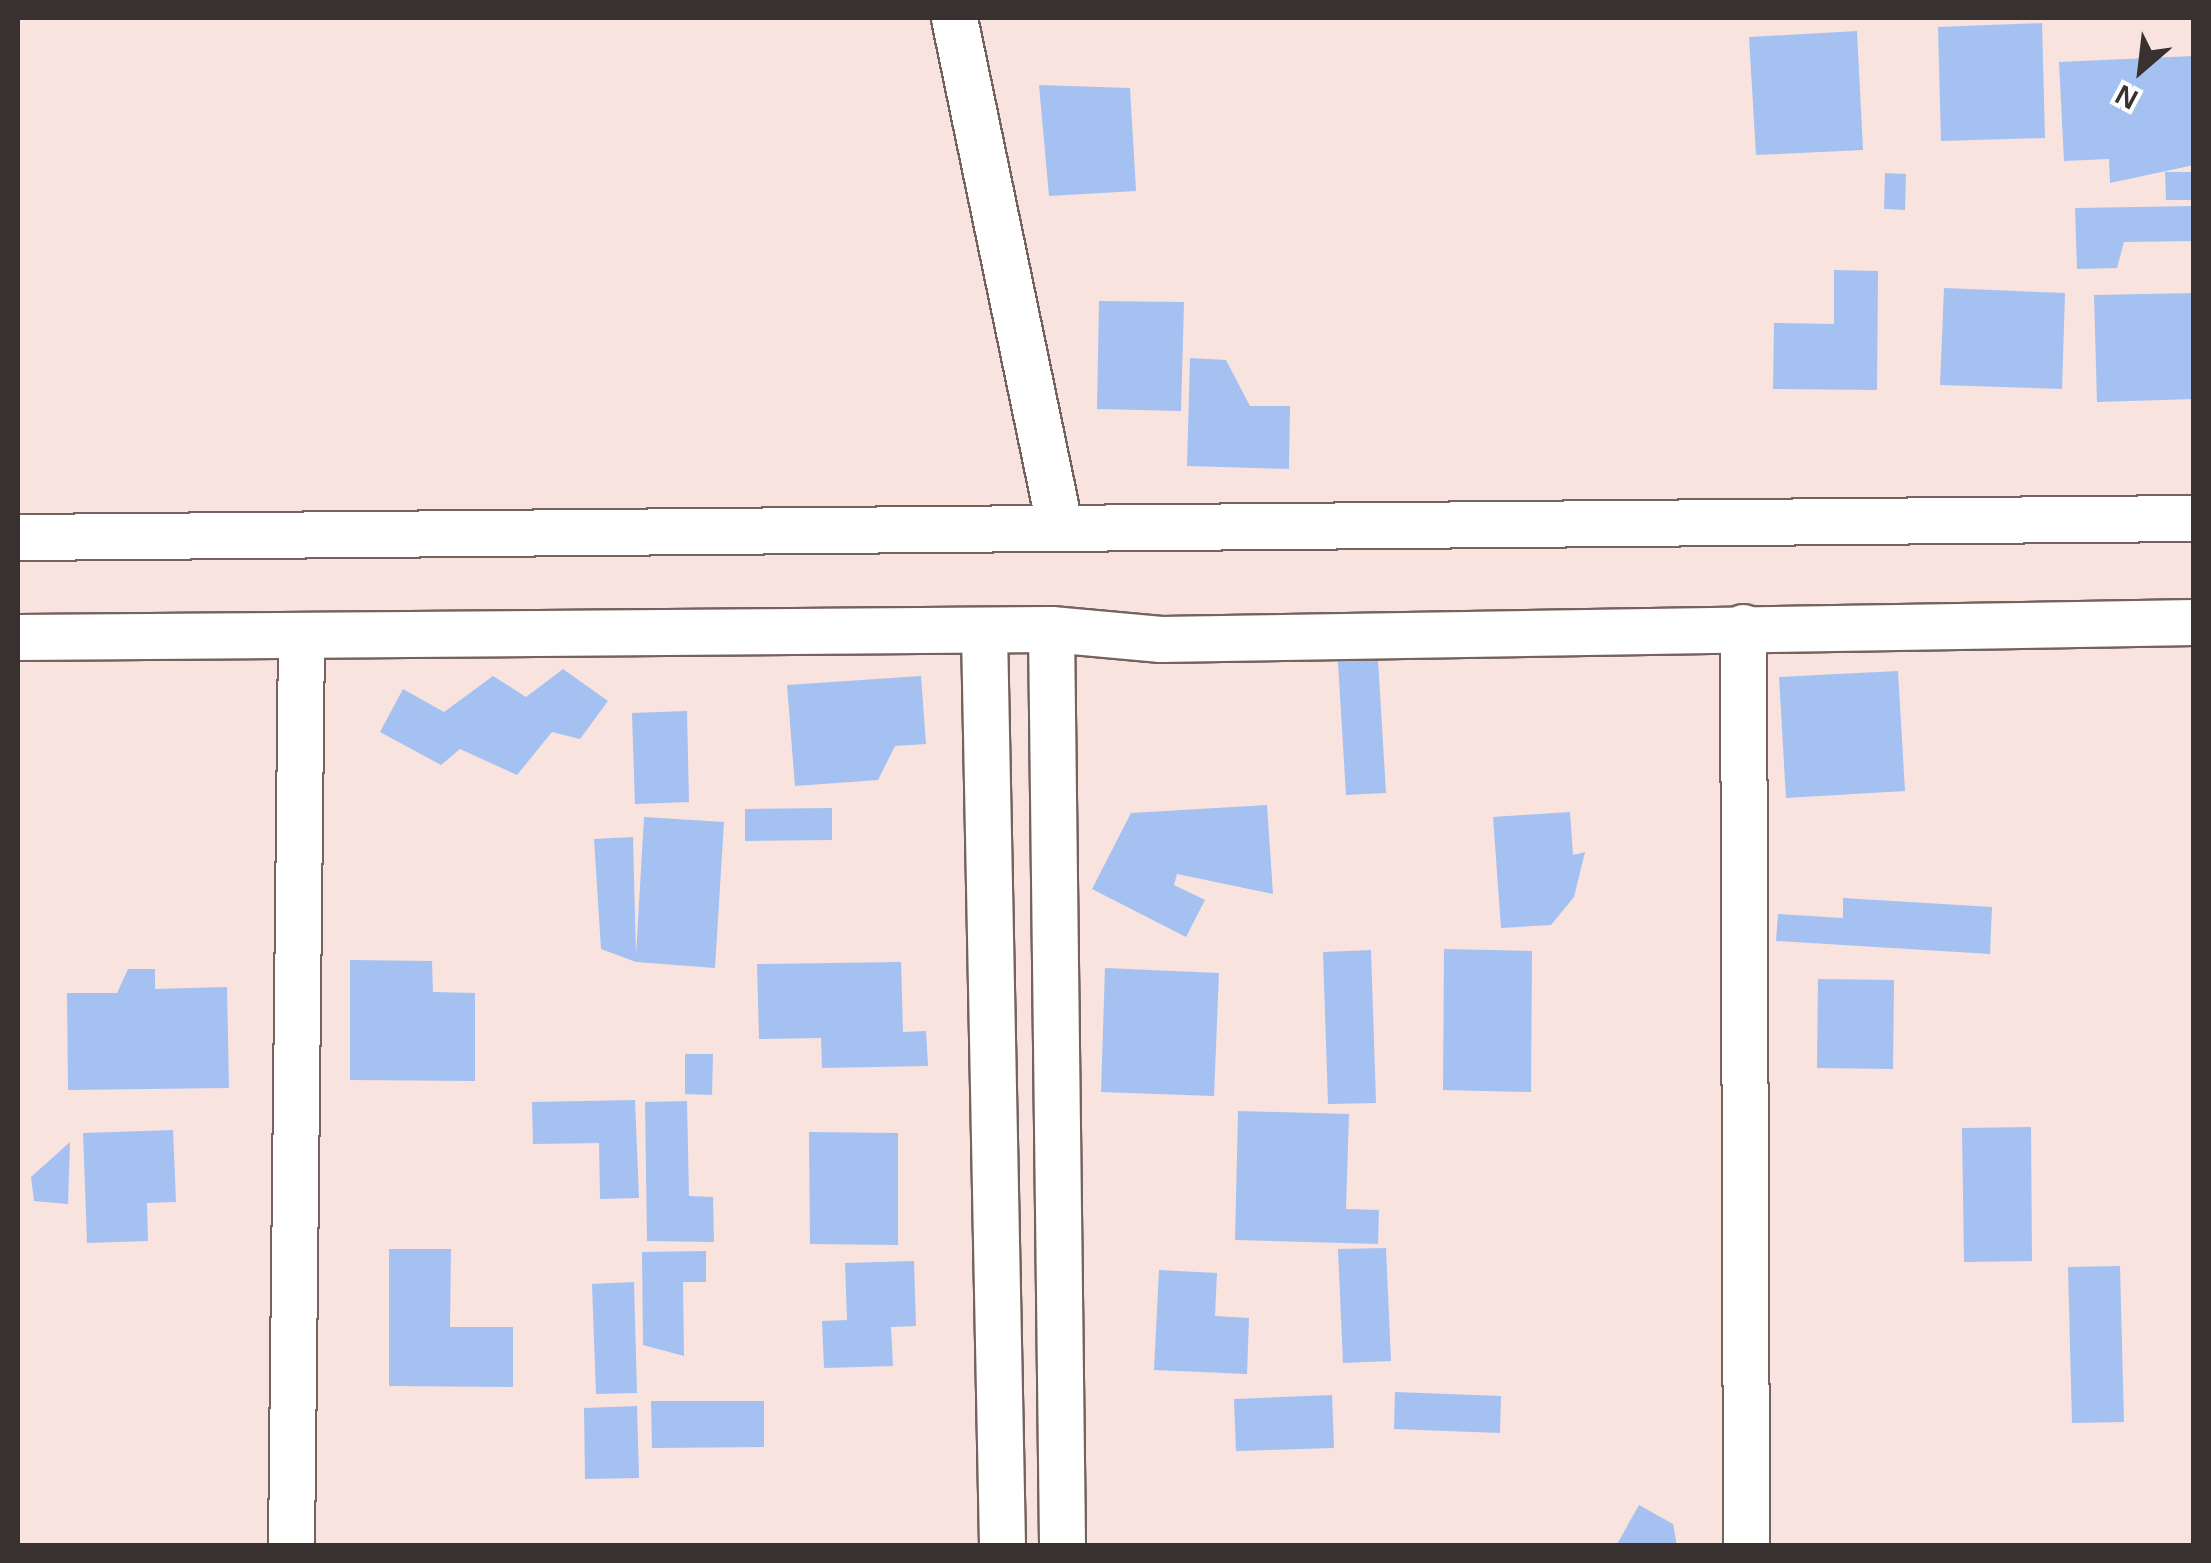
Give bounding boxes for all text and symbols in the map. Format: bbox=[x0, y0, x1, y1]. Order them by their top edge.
north arrow bbox=[2091, 20, 2191, 120]
text: N bbox=[2110, 78, 2143, 115]

